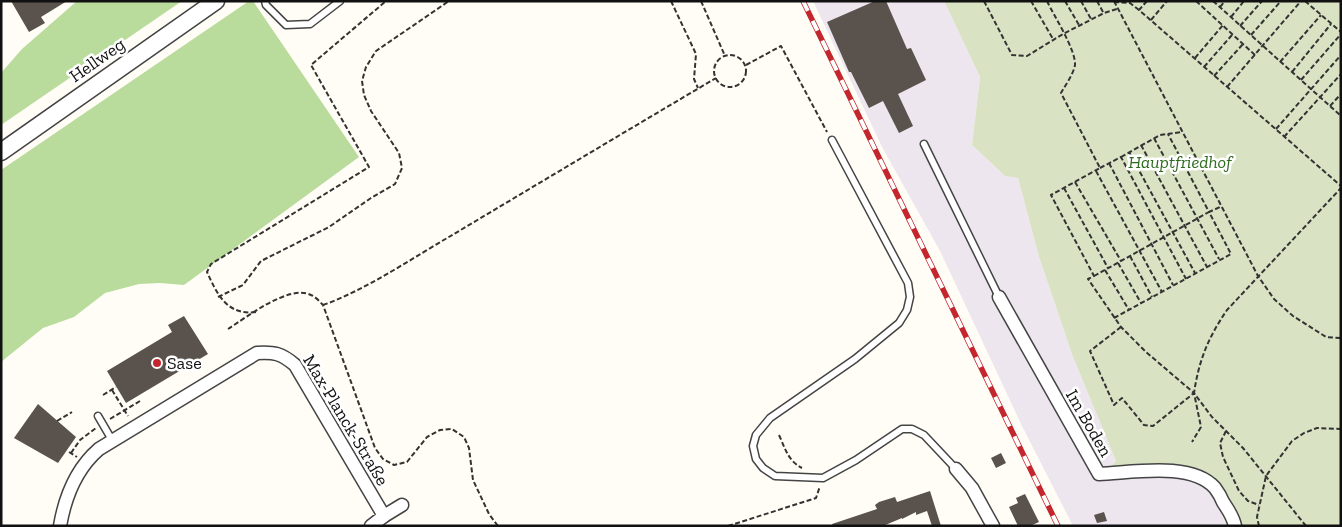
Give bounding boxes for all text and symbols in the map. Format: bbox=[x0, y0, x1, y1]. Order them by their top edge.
street label: Hellweg bbox=[65, 33, 129, 87]
park label: Hauptfriedhof bbox=[1128, 151, 1234, 173]
street label: Max-Planck-Straße bbox=[298, 350, 394, 490]
place label: Sase bbox=[167, 352, 202, 374]
marker: Sase bbox=[151, 357, 163, 369]
street label: Im Boden bbox=[1061, 385, 1117, 461]

